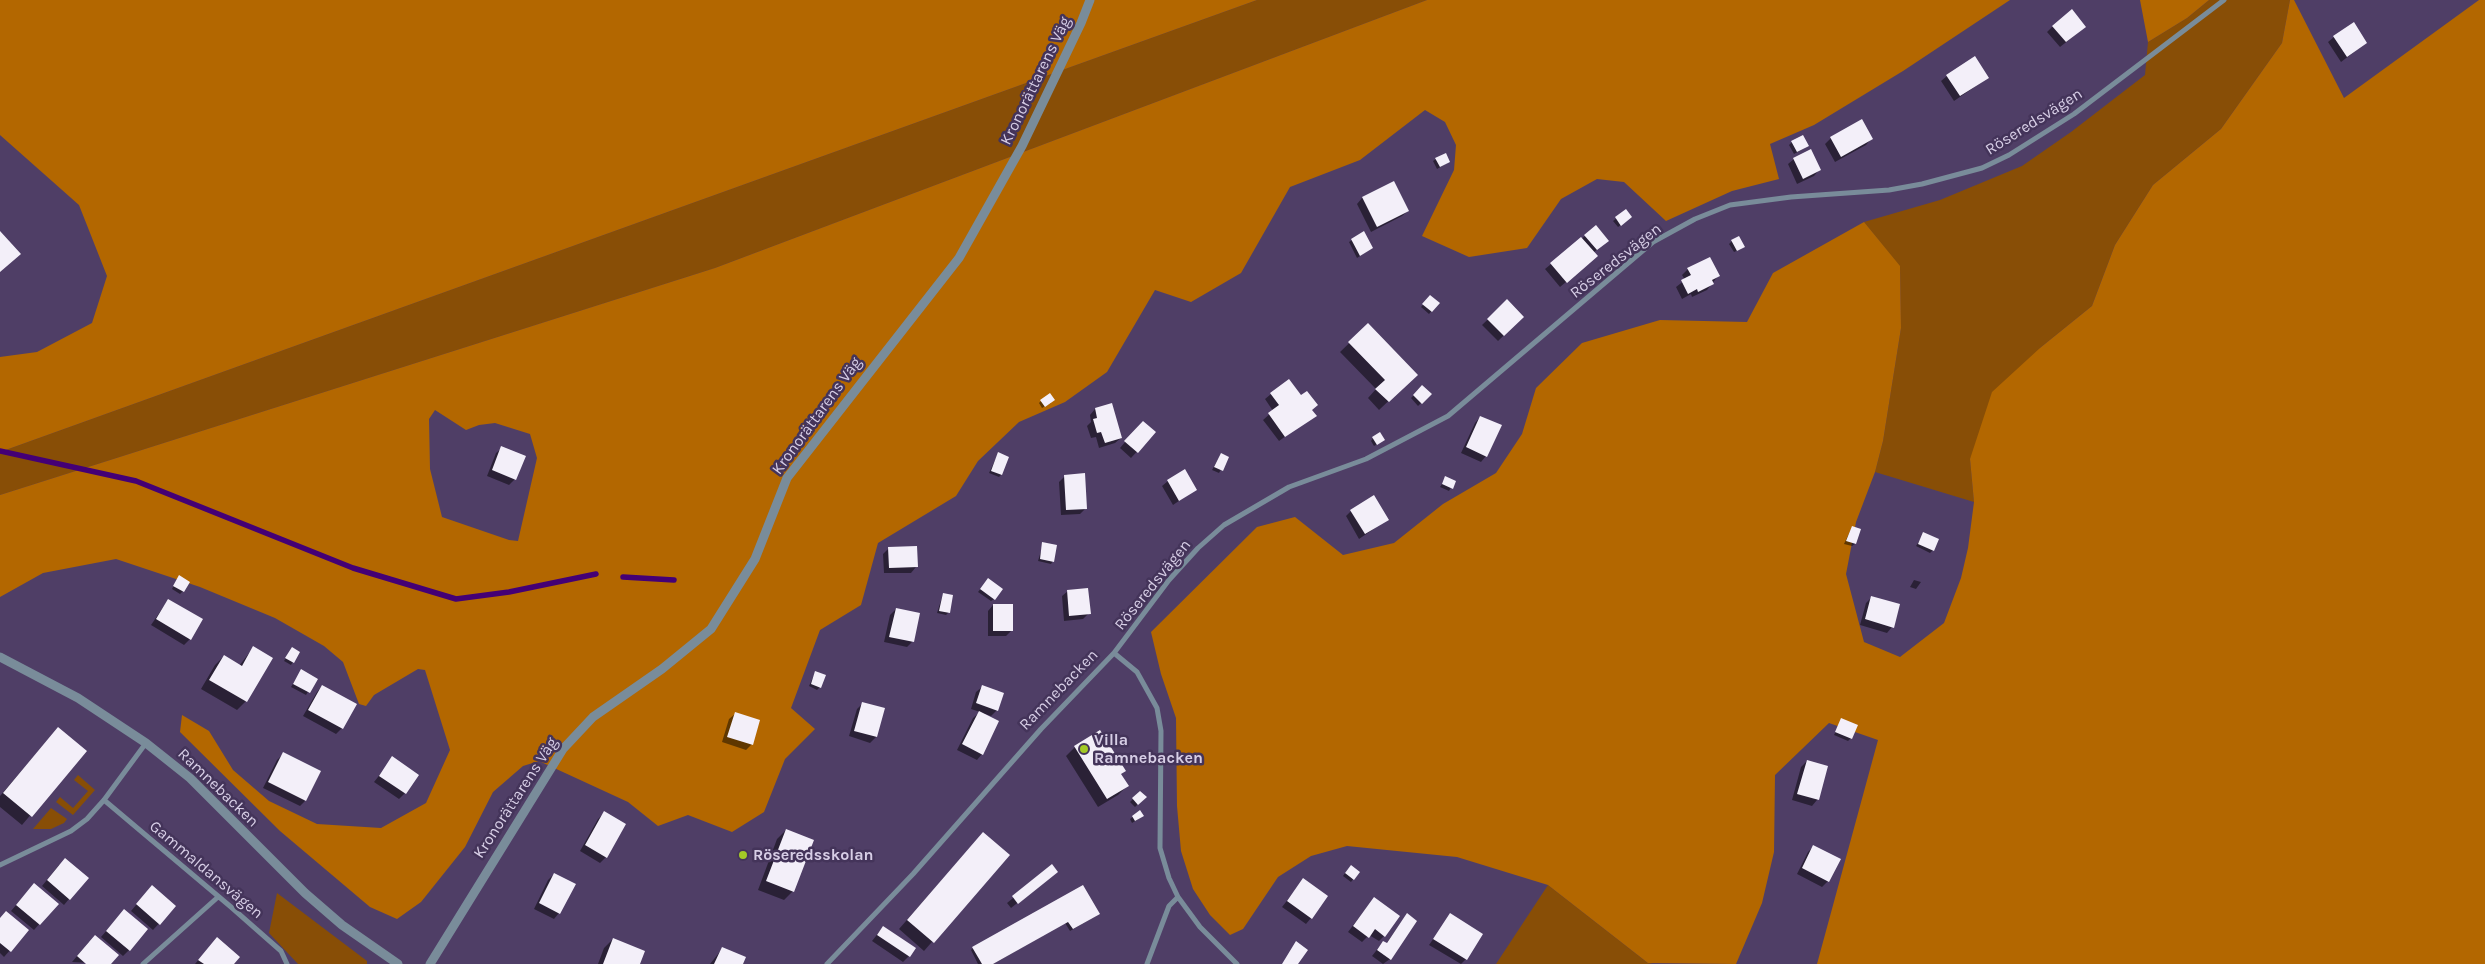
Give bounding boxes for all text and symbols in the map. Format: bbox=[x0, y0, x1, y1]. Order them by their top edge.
street label: Kronorättarens Väg bbox=[997, 14, 1075, 148]
street label: Röseredsvägen bbox=[1982, 84, 2086, 160]
street label: Röseredsvägen bbox=[1566, 219, 1666, 303]
street label: Kronorättarens Väg bbox=[768, 354, 866, 478]
street label: Röseredsvägen bbox=[1111, 536, 1195, 634]
street label: Ramnebacken bbox=[1016, 646, 1102, 734]
place label: Villa Ramnebacken bbox=[1094, 730, 1203, 768]
street label: Kronorättarens Väg bbox=[470, 734, 562, 862]
marker: Villa Ramnebacken bbox=[1078, 743, 1090, 755]
street label: Ramnebacken bbox=[174, 745, 262, 831]
street label: Gammaldansvägen bbox=[145, 817, 267, 923]
place label: Röseredsskolan bbox=[753, 845, 873, 865]
marker: Röseredsskolan bbox=[737, 849, 749, 861]

